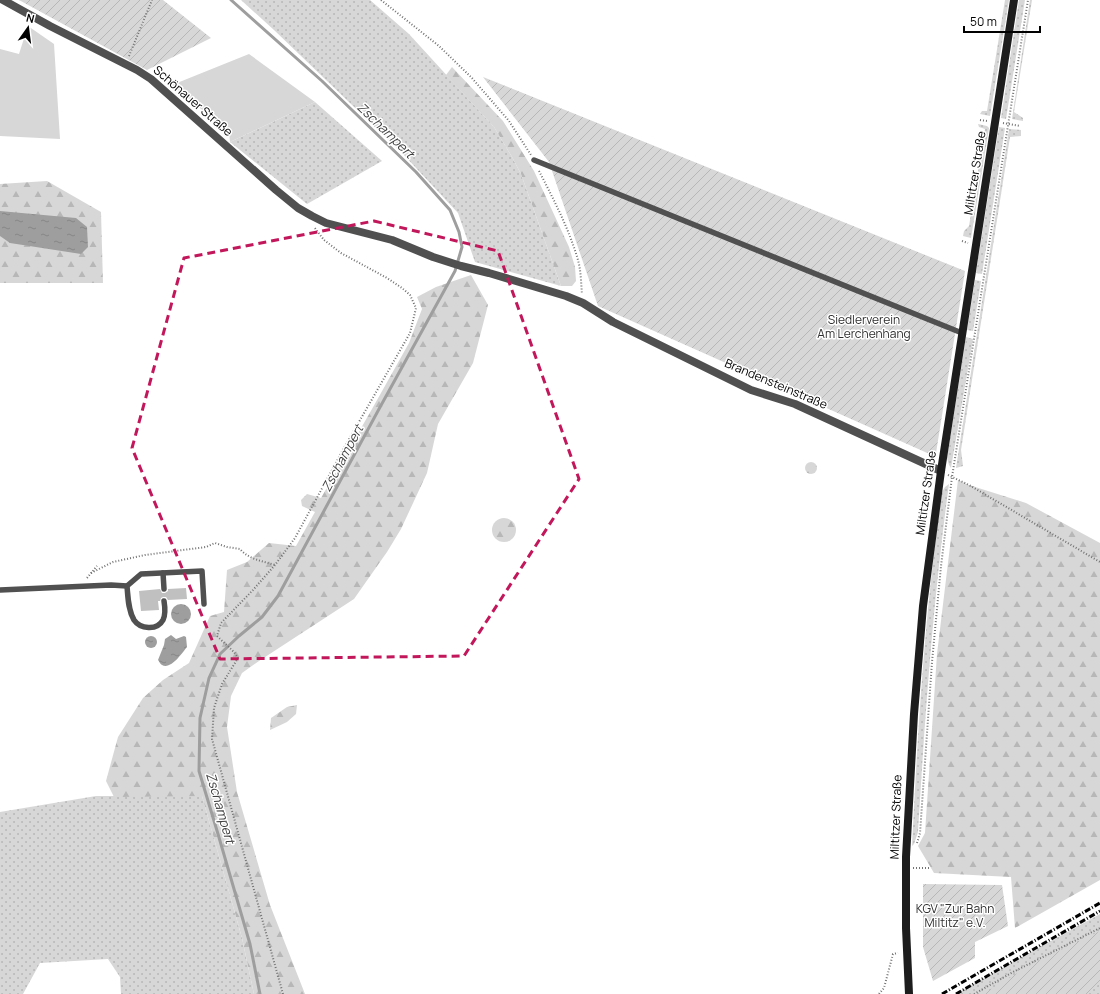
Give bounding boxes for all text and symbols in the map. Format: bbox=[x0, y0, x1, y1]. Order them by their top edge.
north arrow bbox=[8, 8, 48, 48]
scale bar bbox=[964, 8, 1040, 34]
text: N bbox=[25, 10, 36, 26]
text: 50 m bbox=[970, 13, 997, 30]
street label: Schönauer Straße bbox=[150, 61, 237, 140]
water label: Zschampert bbox=[353, 98, 420, 163]
street label: Miltitzer Straße bbox=[959, 130, 990, 216]
park label: Siedlerverein Am Lerchenhang bbox=[817, 311, 911, 342]
street label: Brandensteinstraße bbox=[722, 354, 830, 413]
water label: Zschampert bbox=[317, 420, 368, 495]
street label: Miltitzer Straße bbox=[911, 450, 940, 536]
water label: Zschampert bbox=[202, 770, 240, 847]
street label: Miltitzer Straße bbox=[886, 774, 905, 860]
park label: KGV "Zur Bahn Miltitz" e.V. bbox=[916, 900, 994, 931]

